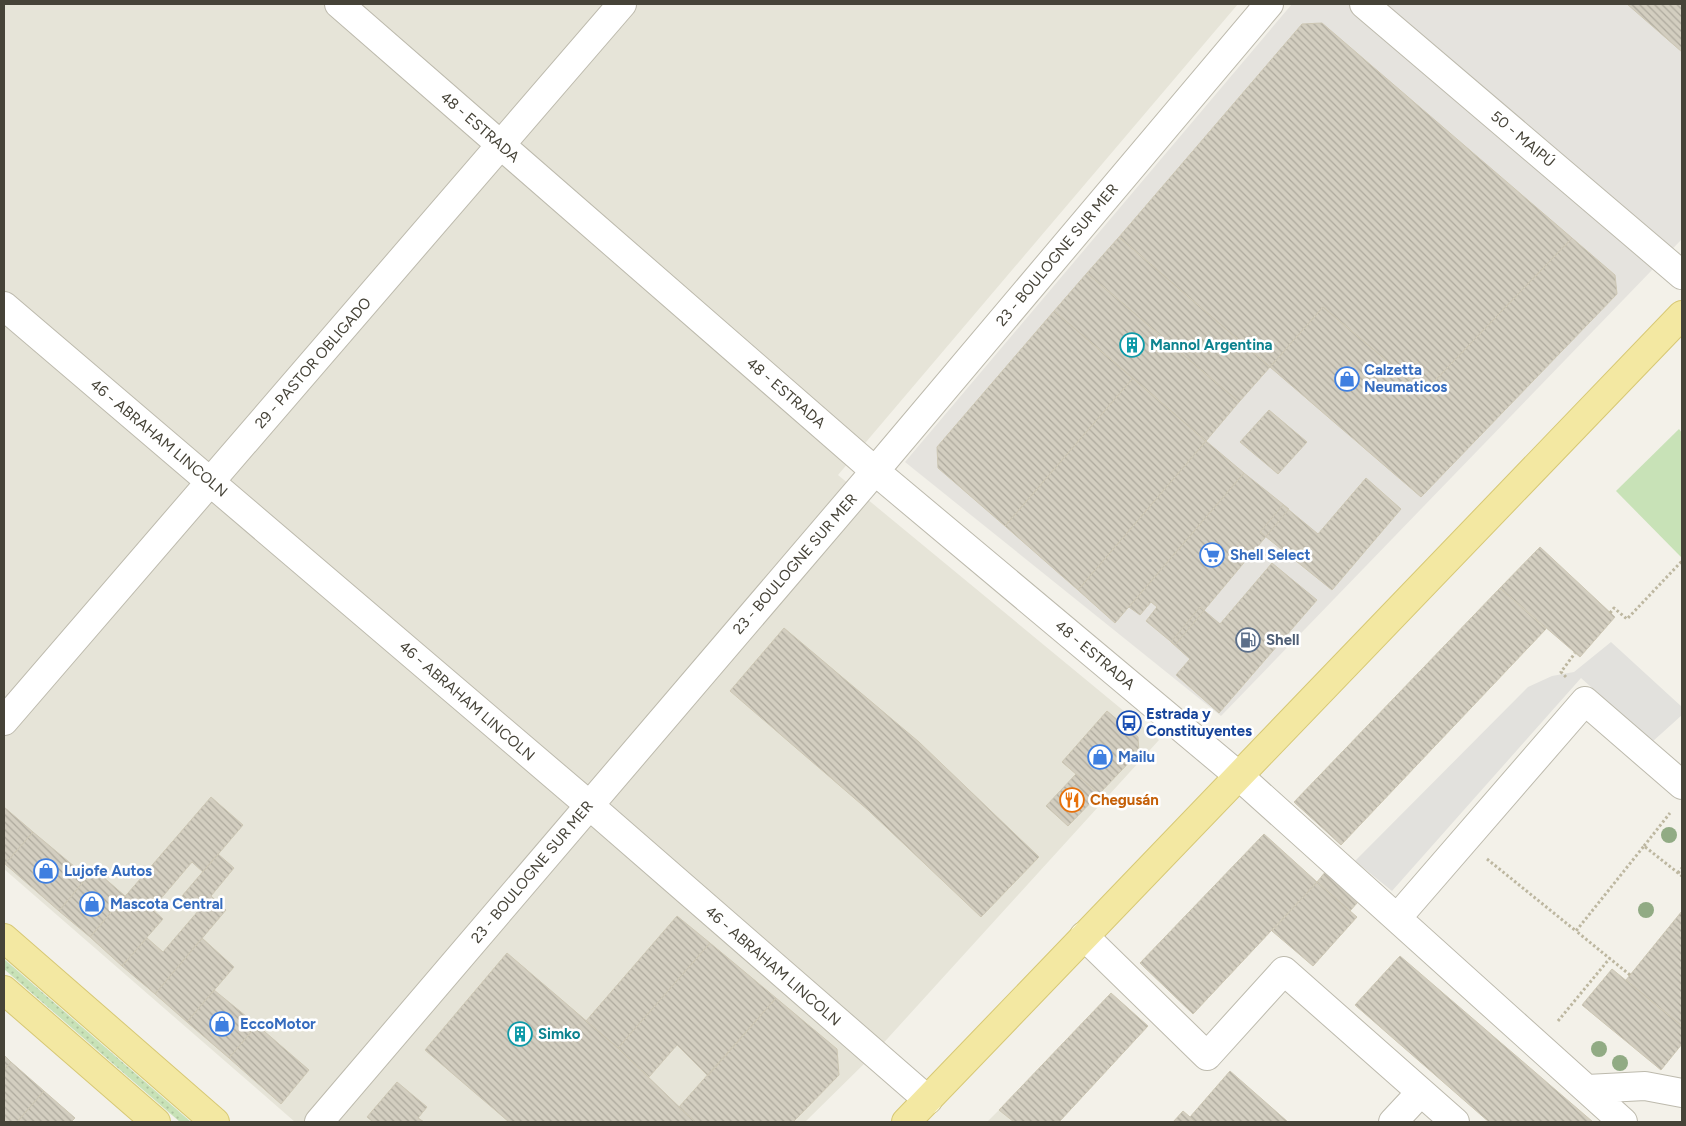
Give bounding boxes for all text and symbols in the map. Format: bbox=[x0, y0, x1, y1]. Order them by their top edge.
street label: 48 - ESTRADA bbox=[437, 88, 523, 166]
street label: 50 - MAIPÚ bbox=[1487, 107, 1559, 171]
street label: 23 - BOULOGNE SUR MER bbox=[992, 180, 1122, 330]
street label: 29 - PASTOR OBLIGADO bbox=[251, 294, 375, 432]
building icon: Mannol Argentina bbox=[1119, 332, 1145, 358]
place label: Mannol Argentina bbox=[1150, 336, 1273, 354]
street label: 48 - ESTRADA bbox=[743, 354, 829, 432]
place label: Calzetta Neumaticos bbox=[1364, 361, 1447, 396]
shop icon: Calzetta Neumaticos bbox=[1334, 366, 1360, 392]
street label: 46 - ABRAHAM LINCOLN bbox=[87, 375, 231, 501]
street label: 23 - BOULOGNE SUR MER bbox=[729, 490, 861, 638]
supermarket icon: Shell Select bbox=[1199, 542, 1225, 568]
place label: Shell Select bbox=[1230, 546, 1311, 564]
street label: 48 - ESTRADA bbox=[1051, 616, 1139, 694]
fuel station icon: Shell bbox=[1235, 627, 1261, 653]
place label: Shell bbox=[1266, 631, 1299, 649]
street label: 46 - ABRAHAM LINCOLN bbox=[396, 637, 538, 765]
place label: Estrada y Constituyentes bbox=[1146, 705, 1252, 740]
bus stop icon: Estrada y Constituyentes bbox=[1116, 710, 1142, 736]
shop icon: Mailu bbox=[1087, 744, 1113, 770]
place label: Mailu bbox=[1118, 748, 1155, 766]
restaurant icon: Chegusán bbox=[1059, 787, 1085, 813]
place label: Chegusán bbox=[1090, 791, 1159, 809]
street label: 23 - BOULOGNE SUR MER bbox=[467, 797, 597, 947]
shop icon: Lujofe Autos bbox=[33, 858, 59, 884]
place label: Lujofe Autos bbox=[64, 862, 152, 880]
shop icon: Mascota Central bbox=[79, 891, 105, 917]
place label: Mascota Central bbox=[110, 895, 223, 913]
street label: 46 - ABRAHAM LINCOLN bbox=[702, 902, 844, 1030]
shop icon: EccoMotor bbox=[209, 1011, 235, 1037]
place label: EccoMotor bbox=[240, 1015, 316, 1033]
building icon: Simko bbox=[507, 1021, 533, 1047]
place label: Simko bbox=[538, 1025, 581, 1043]

